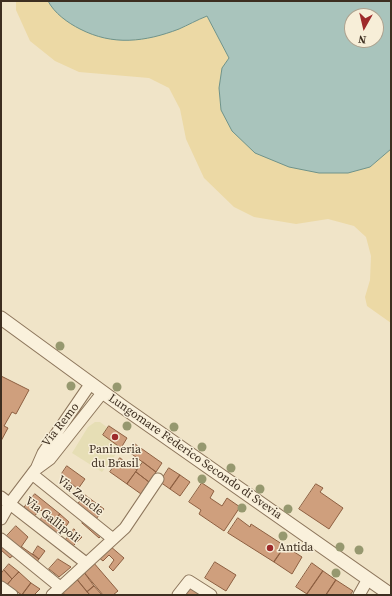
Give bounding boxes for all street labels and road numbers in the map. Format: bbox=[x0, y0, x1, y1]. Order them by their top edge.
street label: Lungomare Federico Secondo di Svevia bbox=[105, 391, 285, 523]
street label: Via Remo bbox=[39, 400, 83, 450]
street label: Via Zancle bbox=[54, 473, 106, 519]
street label: Via Gallipoli bbox=[22, 494, 82, 546]

